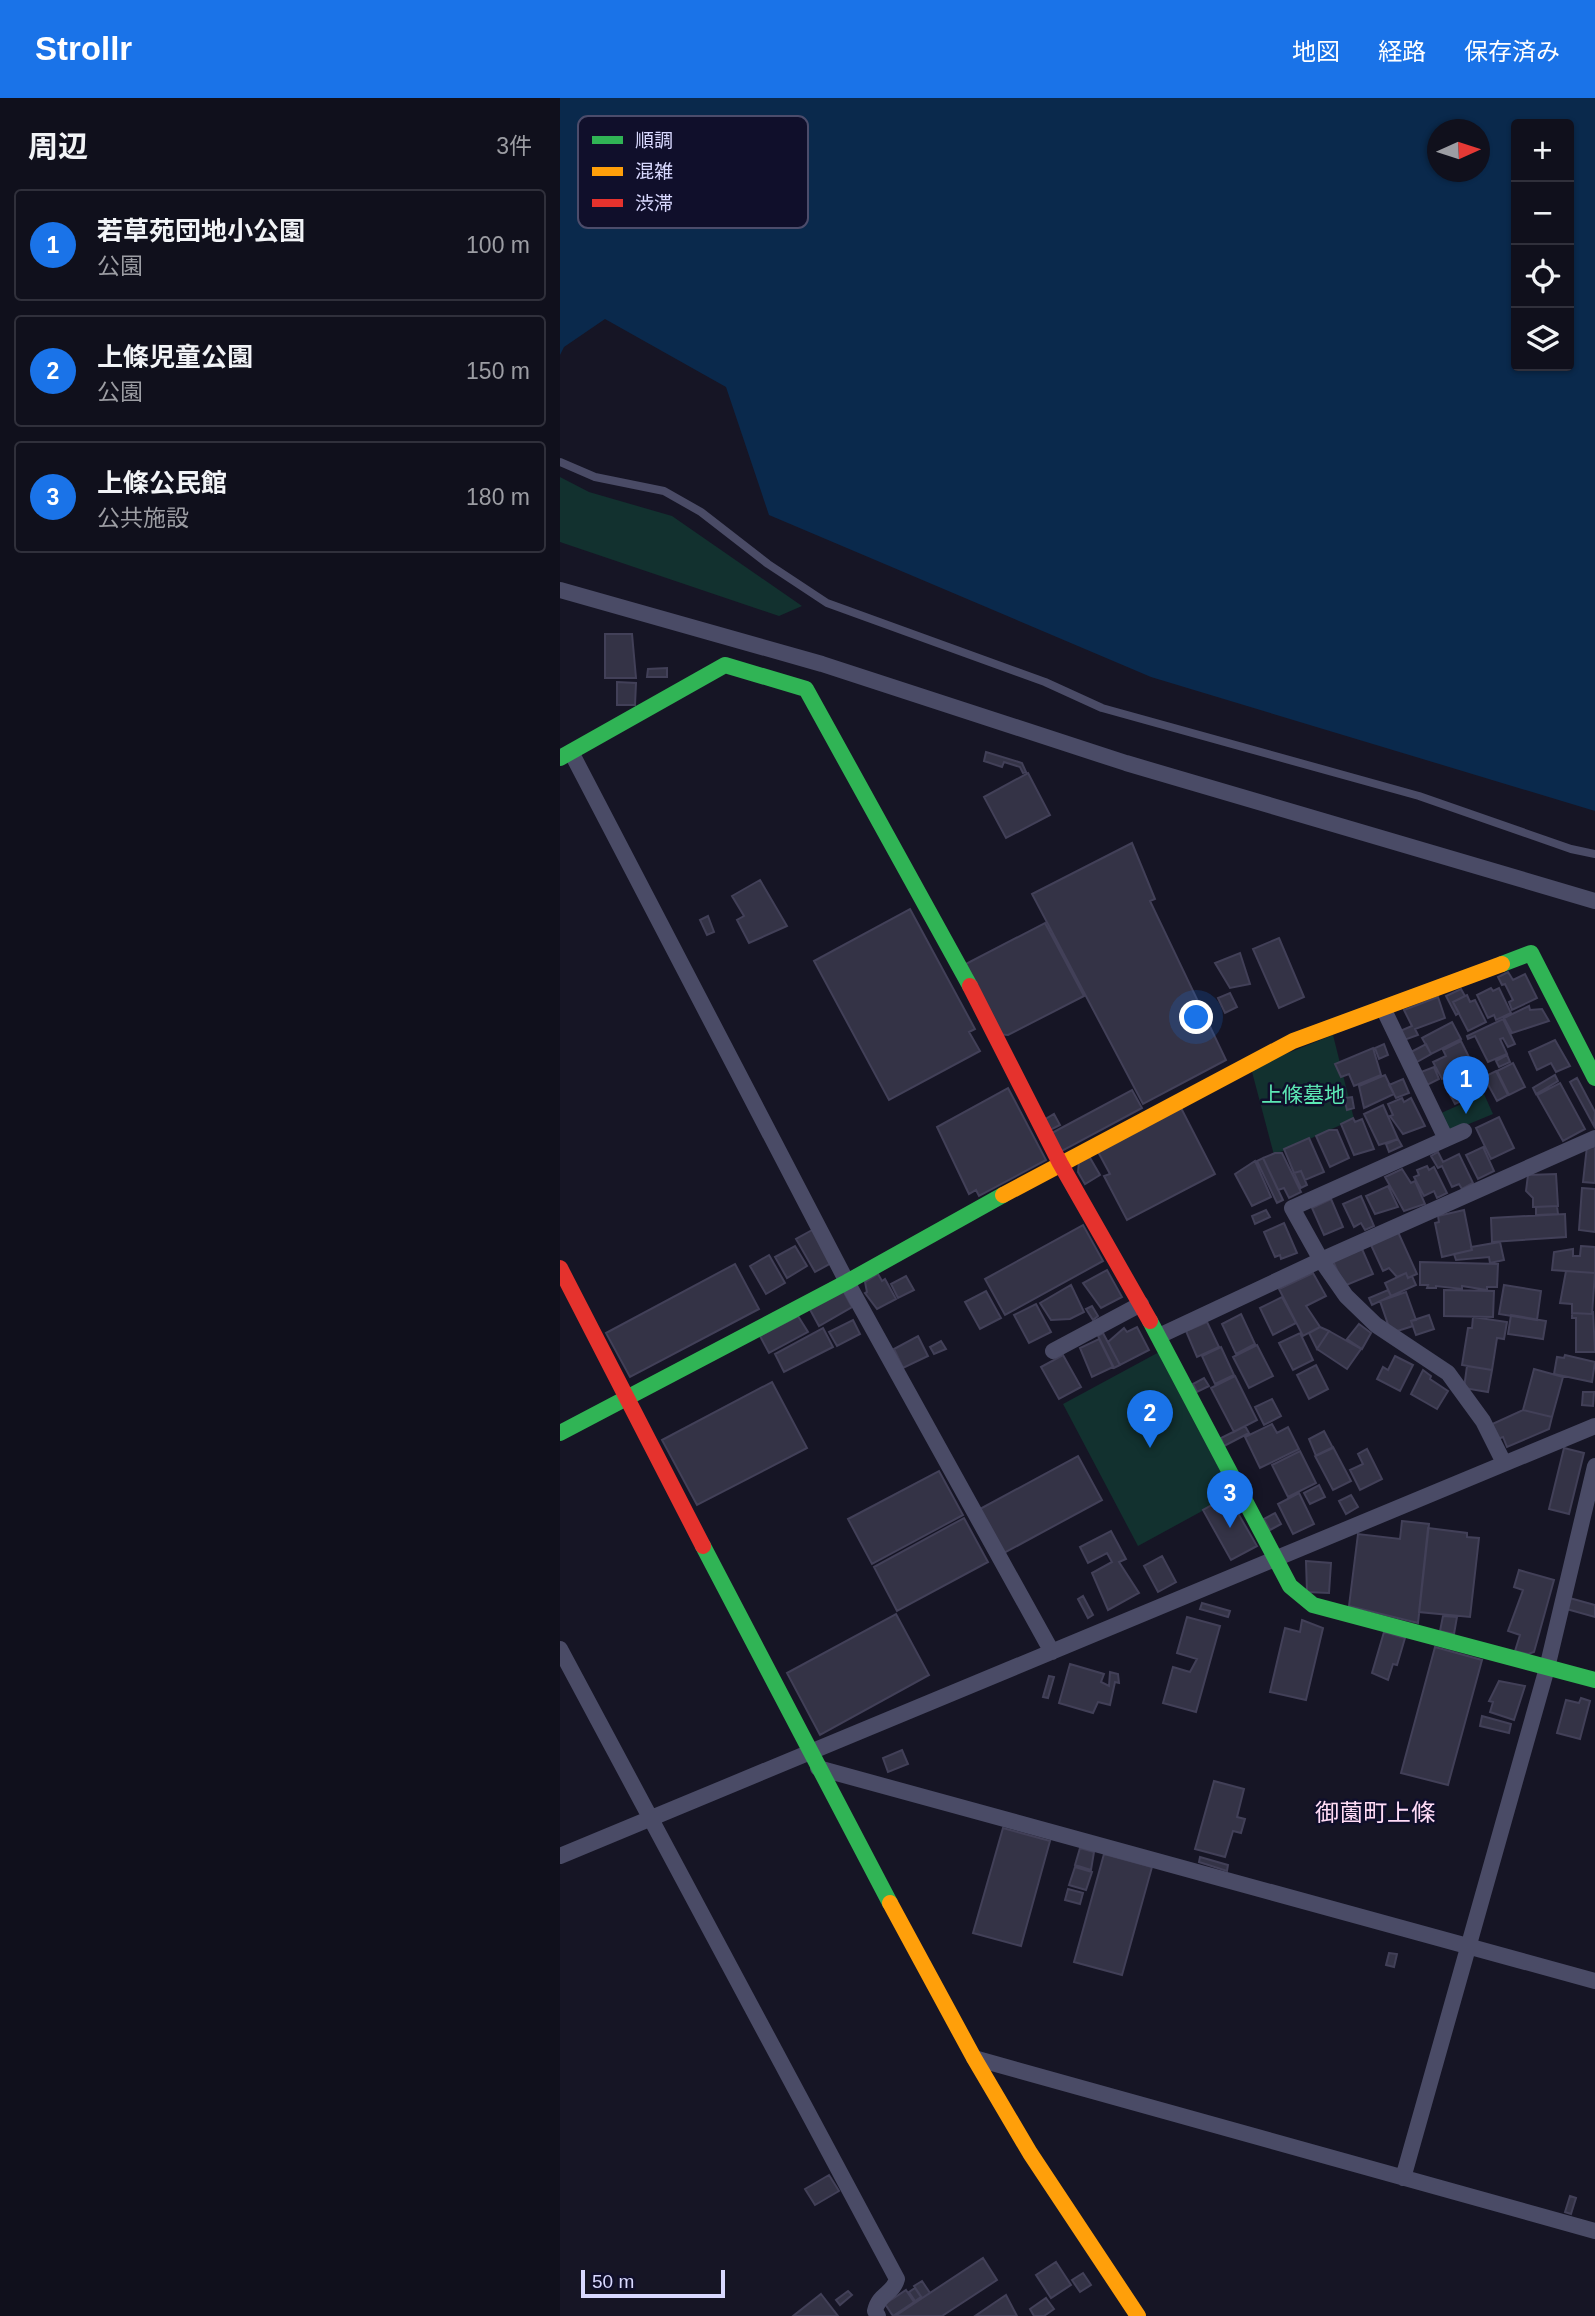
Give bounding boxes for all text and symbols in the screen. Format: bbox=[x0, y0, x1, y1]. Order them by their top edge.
text: Strollr bbox=[35, 30, 132, 67]
text: 地図 bbox=[1292, 38, 1340, 65]
text: 経路 bbox=[1378, 38, 1426, 65]
text: 保存済み bbox=[1464, 38, 1560, 65]
legend bbox=[578, 116, 808, 228]
north arrow bbox=[1427, 119, 1490, 182]
map controls bbox=[1511, 119, 1574, 371]
button: + bbox=[1511, 119, 1574, 182]
text: 周辺 bbox=[28, 130, 88, 163]
text: 順調 bbox=[635, 130, 673, 151]
text: 3件 bbox=[496, 133, 532, 159]
text: 混雑 bbox=[635, 161, 673, 182]
button: − bbox=[1511, 182, 1574, 245]
text: 渋滞 bbox=[635, 193, 673, 214]
text: 若草苑団地小公園 bbox=[97, 216, 305, 246]
text: 1 bbox=[47, 232, 59, 258]
text: 100 m bbox=[466, 232, 530, 258]
button: locate bbox=[1511, 245, 1574, 308]
text: 公園 bbox=[97, 253, 143, 279]
button: layers bbox=[1511, 308, 1574, 371]
text: 上條児童公園 bbox=[97, 342, 253, 372]
text: 2 bbox=[47, 358, 59, 384]
text: 150 m bbox=[466, 358, 530, 384]
text: 公園 bbox=[97, 379, 143, 405]
text: 上條公民館 bbox=[97, 468, 227, 498]
text: 3 bbox=[47, 484, 59, 510]
text: 180 m bbox=[466, 484, 530, 510]
text: 公共施設 bbox=[97, 505, 189, 531]
your location bbox=[1179, 1000, 1213, 1034]
pin: 1 bbox=[1443, 1056, 1489, 1114]
park label: 上條墓地 bbox=[1261, 1083, 1345, 1106]
pin: 2 bbox=[1127, 1390, 1173, 1448]
pin: 3 bbox=[1207, 1470, 1253, 1528]
district label: 御薗町上條 bbox=[1315, 1799, 1435, 1826]
scale bar bbox=[581, 2267, 724, 2299]
text: 50 m bbox=[592, 2271, 634, 2292]

